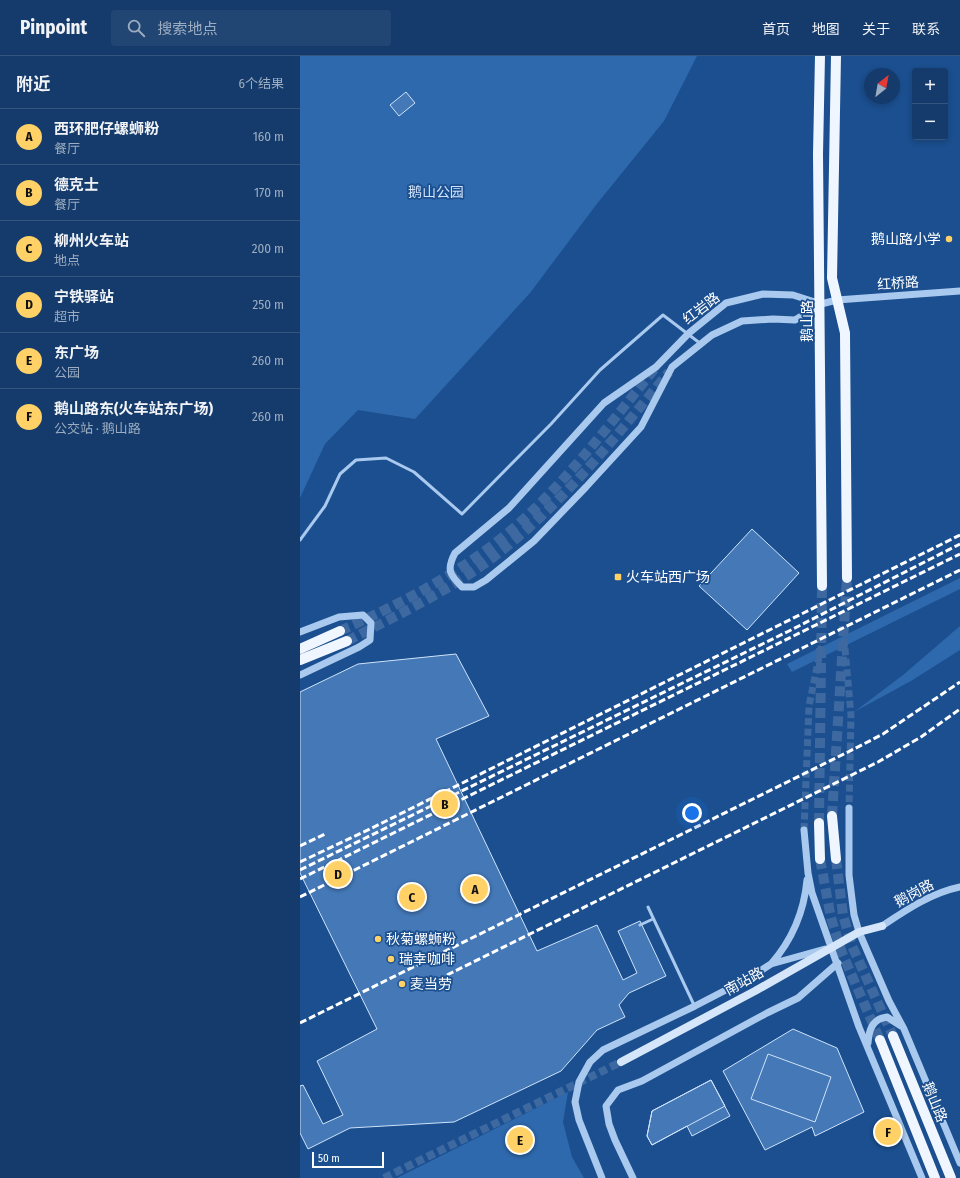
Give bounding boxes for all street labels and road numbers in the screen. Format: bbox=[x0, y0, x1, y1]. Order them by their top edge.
street label: 红桥路 bbox=[876, 274, 920, 293]
street label: 红岩路 bbox=[679, 289, 723, 328]
street label: 鹅山路 bbox=[799, 300, 816, 342]
street label: 鹅岗路 bbox=[892, 876, 937, 911]
street label: 南站路 bbox=[722, 964, 767, 999]
street label: 鹅山路 bbox=[919, 1080, 950, 1125]

